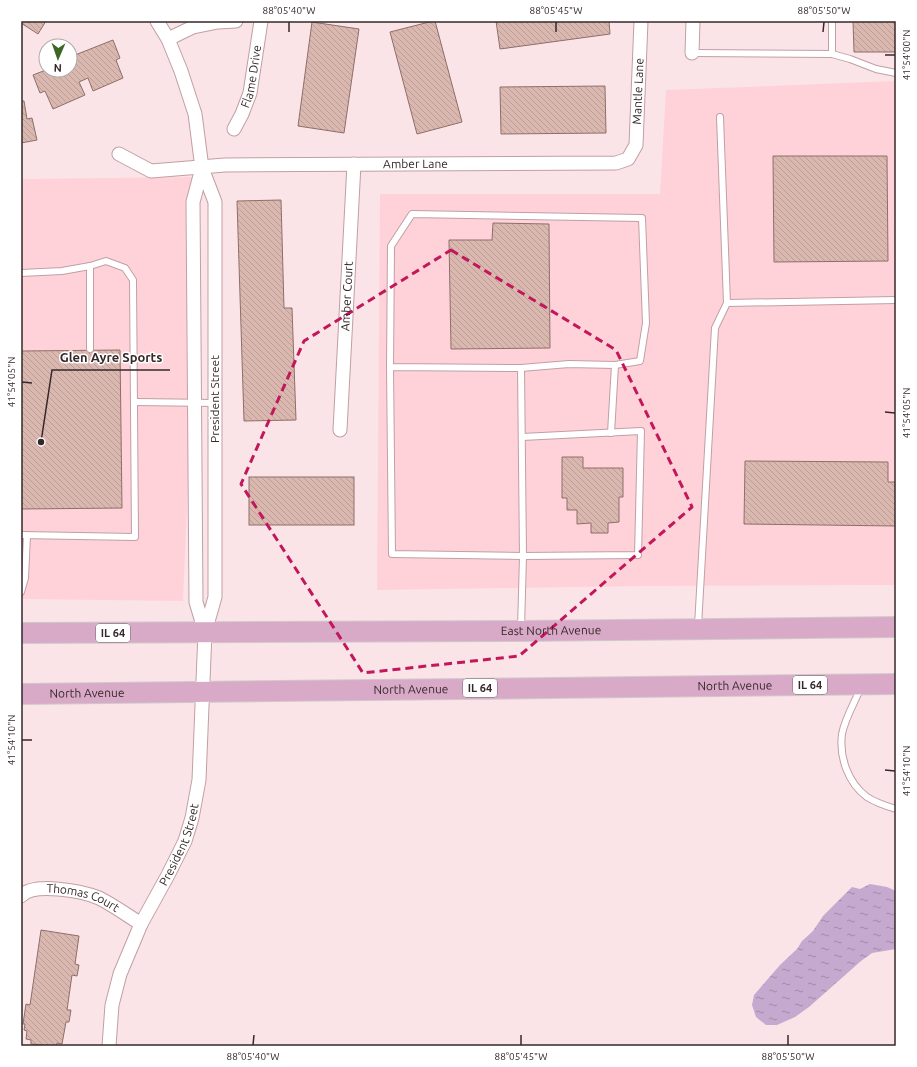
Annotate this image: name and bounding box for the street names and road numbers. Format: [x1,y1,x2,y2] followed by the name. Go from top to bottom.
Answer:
[238,44,263,110] street label: Flame Drive
[630,58,646,125] street label: Mantle Lane
[383,157,448,170] street label: Amber Lane
[338,261,355,331] street label: Amber Court
[208,355,221,443] street label: President Street
[501,623,601,637] street label: East North Avenue
[96,624,130,642] road number: IL 64
[793,676,827,694] road number: IL 64
[697,678,773,692] street label: North Avenue
[463,679,497,697] road number: IL 64
[373,682,449,696] street label: North Avenue
[49,686,125,700] street label: North Avenue
[156,802,201,888] street label: President Street
[46,882,122,914] street label: Thomas Court

